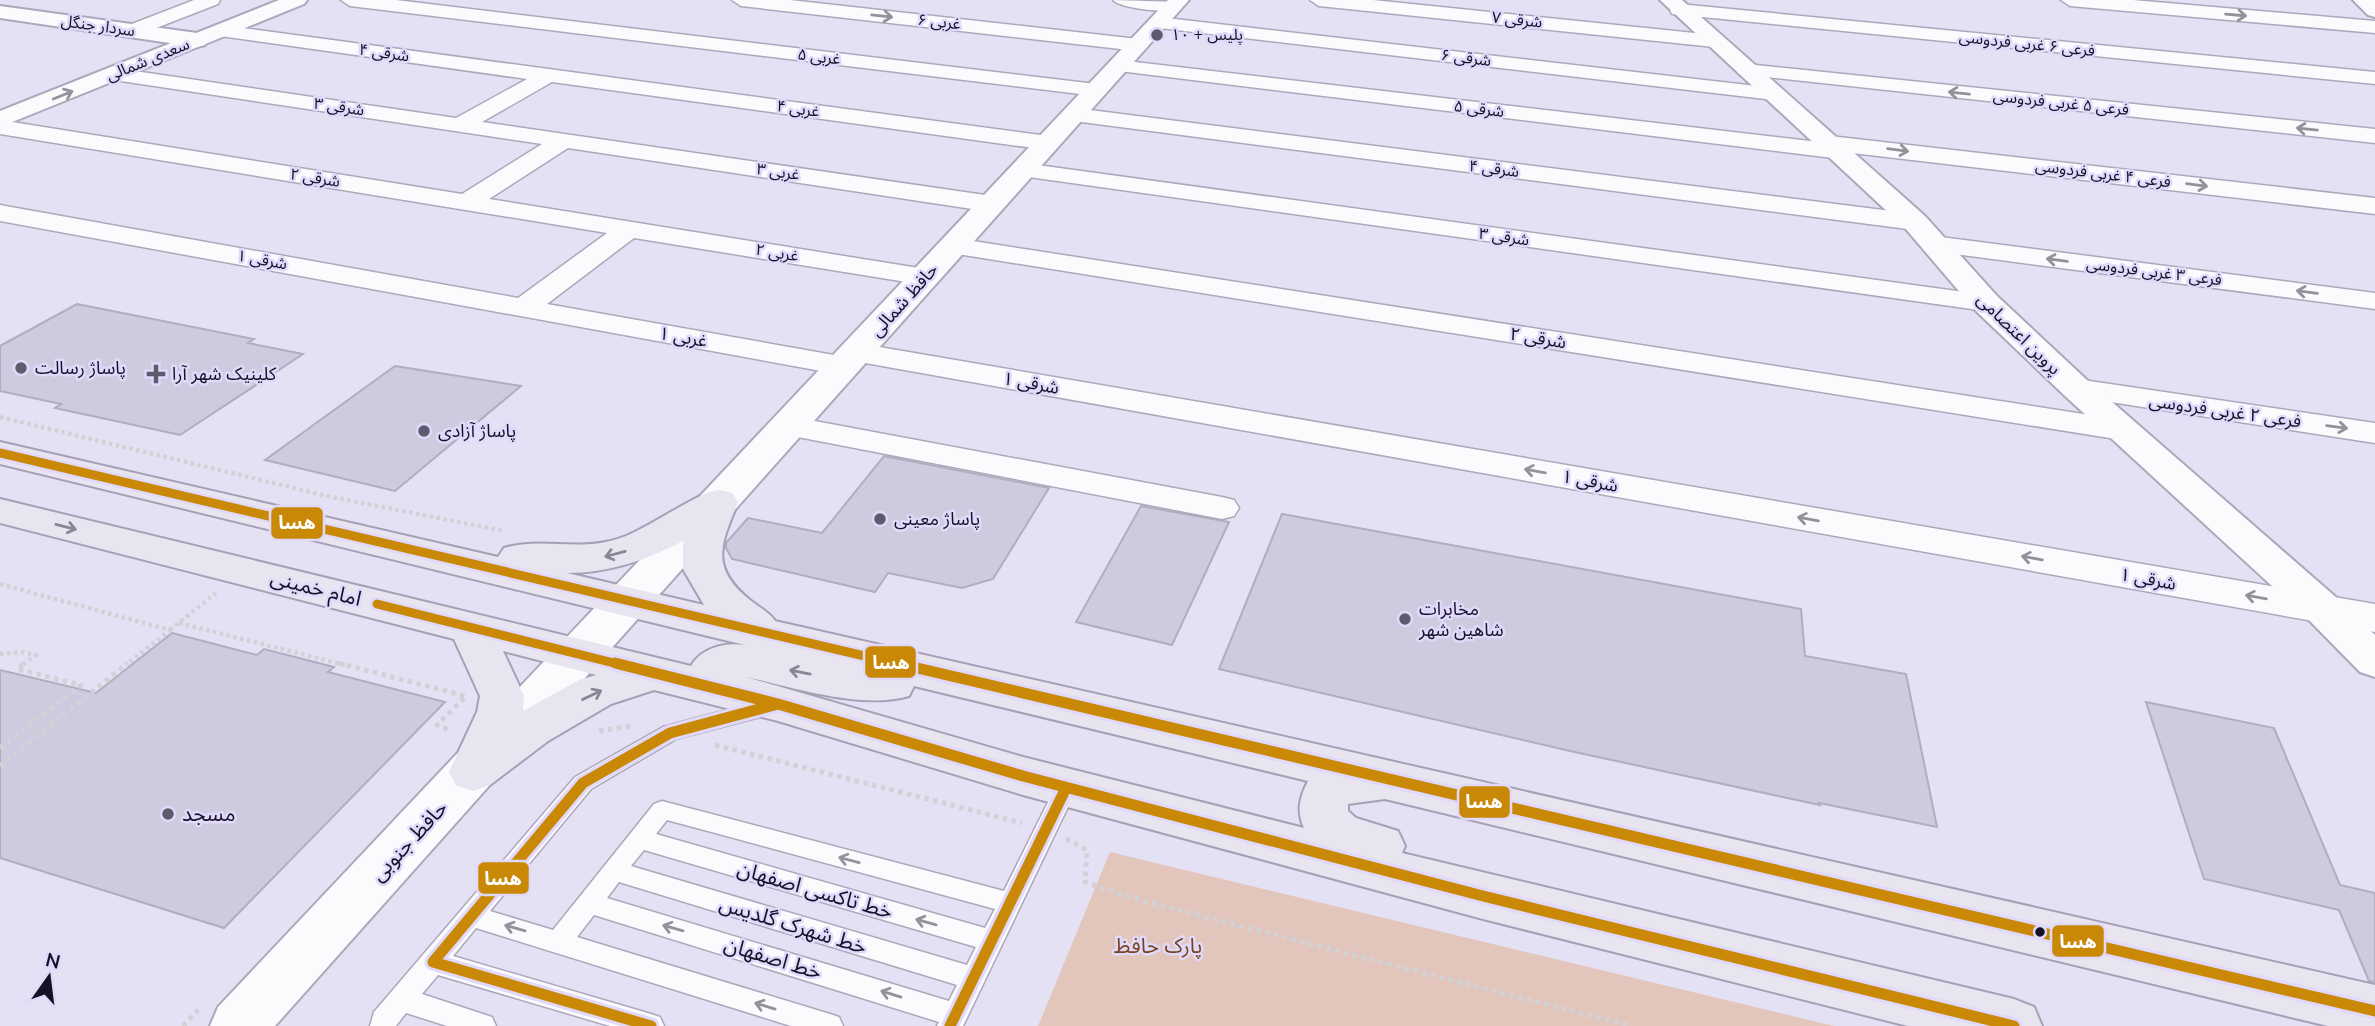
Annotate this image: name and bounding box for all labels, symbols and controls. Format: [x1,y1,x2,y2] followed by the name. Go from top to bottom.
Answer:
[1491,6,1543,34] street label: ۷ شرقی
[916,9,962,35] street label: ۶ غربی
[2224,9,2246,22] one-way arrow
[60,10,136,42] street label: سردار جنگل
[870,10,892,23] one-way arrow
[1171,24,1243,46] place label: پلیس + ۱۰
[1958,26,2096,62] street label: فرعی ۶ غربی فردوسی
[1149,27,1165,43] marker: پلیس + ۱۰
[103,33,193,87] street label: سعدی شمالی
[357,39,411,67] street label: ۴ شرقی
[796,43,842,71] street label: ۵ غربی
[1440,44,1492,72] street label: ۶ شرقی
[1992,85,2130,121] street label: فرعی ۵ غربی فردوسی
[1948,86,1971,99] one-way arrow
[52,87,74,100] one-way arrow
[312,93,366,121] street label: ۳ شرقی
[775,95,821,123] street label: ۴ غربی
[1453,95,1505,123] street label: ۵ شرقی
[2296,123,2319,136] one-way arrow
[1886,144,1909,157] one-way arrow
[1468,155,1520,183] street label: ۴ شرقی
[2034,155,2172,193] street label: فرعی ۴ غربی فردوسی
[755,158,801,186] street label: ۳ غربی
[288,163,342,193] street label: ۲ شرقی
[2185,179,2208,192] one-way arrow
[1477,223,1531,251] street label: ۳ شرقی
[754,239,800,267] street label: ۲ غربی
[235,245,289,275] street label: ۱ شرقی
[2047,253,2069,266] one-way arrow
[2085,253,2223,291] street label: فرعی ۳ غربی فردوسی
[865,258,943,342] street label: حافظ شمالی
[2296,286,2319,299] one-way arrow
[1972,288,2066,380] street label: پروین اعتصامی
[657,321,709,353] street label: ۱ غربی
[1508,322,1568,354] street label: ۲ شرقی
[35,356,126,380] place label: پاساژ رسالت
[13,360,29,376] marker: پاساژ رسالت
[172,362,277,386] place label: کلینیک شهر آرا
[146,364,166,384] marker: کلینیک شهر آرا
[1001,366,1061,400] street label: ۱ شرقی
[2147,388,2303,434] street label: فرعی ۲ غربی فردوسی
[438,419,516,443] place label: پاساژ آزادی
[2325,421,2348,434] one-way arrow
[416,423,432,439] marker: پاساژ آزادی
[1524,464,1547,477] one-way arrow
[1560,464,1620,498] street label: ۱ شرقی
[270,506,324,540] line badge: هسا
[894,507,980,531] place label: پاساژ معینی
[278,510,316,536] text: هسا
[872,511,888,527] marker: پاساژ معینی
[1797,512,1820,525] one-way arrow
[54,521,77,534] one-way arrow
[604,548,626,561] one-way arrow
[2021,551,2044,564] one-way arrow
[2118,562,2178,596] street label: ۱ شرقی
[267,563,364,615] street label: امام خمینی
[2245,590,2268,604] one-way arrow
[1418,597,1504,642] place label: مخابرات شاهین شهر
[1397,611,1413,627] marker: مخابرات شاهین شهر
[864,645,917,679] line badge: هسا
[872,650,910,676] text: هسا
[789,665,812,678] one-way arrow
[581,688,602,701] one-way arrow
[1458,785,1511,819] line badge: هسا
[1465,789,1503,815] text: هسا
[364,794,454,888] street label: حافظ جنوبی
[182,800,235,828] place label: مسجد
[160,806,176,822] marker: مسجد
[839,853,861,866] one-way arrow
[734,854,896,926] street label: خط تاکسی اصفهان
[477,861,530,895] line badge: هسا
[484,866,522,892] text: هسا
[716,889,870,961] street label: خط شهرک گلدیس
[915,915,937,928] one-way arrow
[662,920,684,933] one-way arrow
[505,921,527,934] one-way arrow
[2051,924,2105,958] line badge: هسا
[2033,925,2047,939] unlabelled marker
[2059,929,2097,955] text: هسا
[721,930,825,986] street label: خط اصفهان
[1114,932,1202,960] park label: پارک حافظ
[14,942,84,1012] north arrow
[43,947,63,976] text: N
[880,987,902,1000] one-way arrow
[754,998,776,1011] one-way arrow

